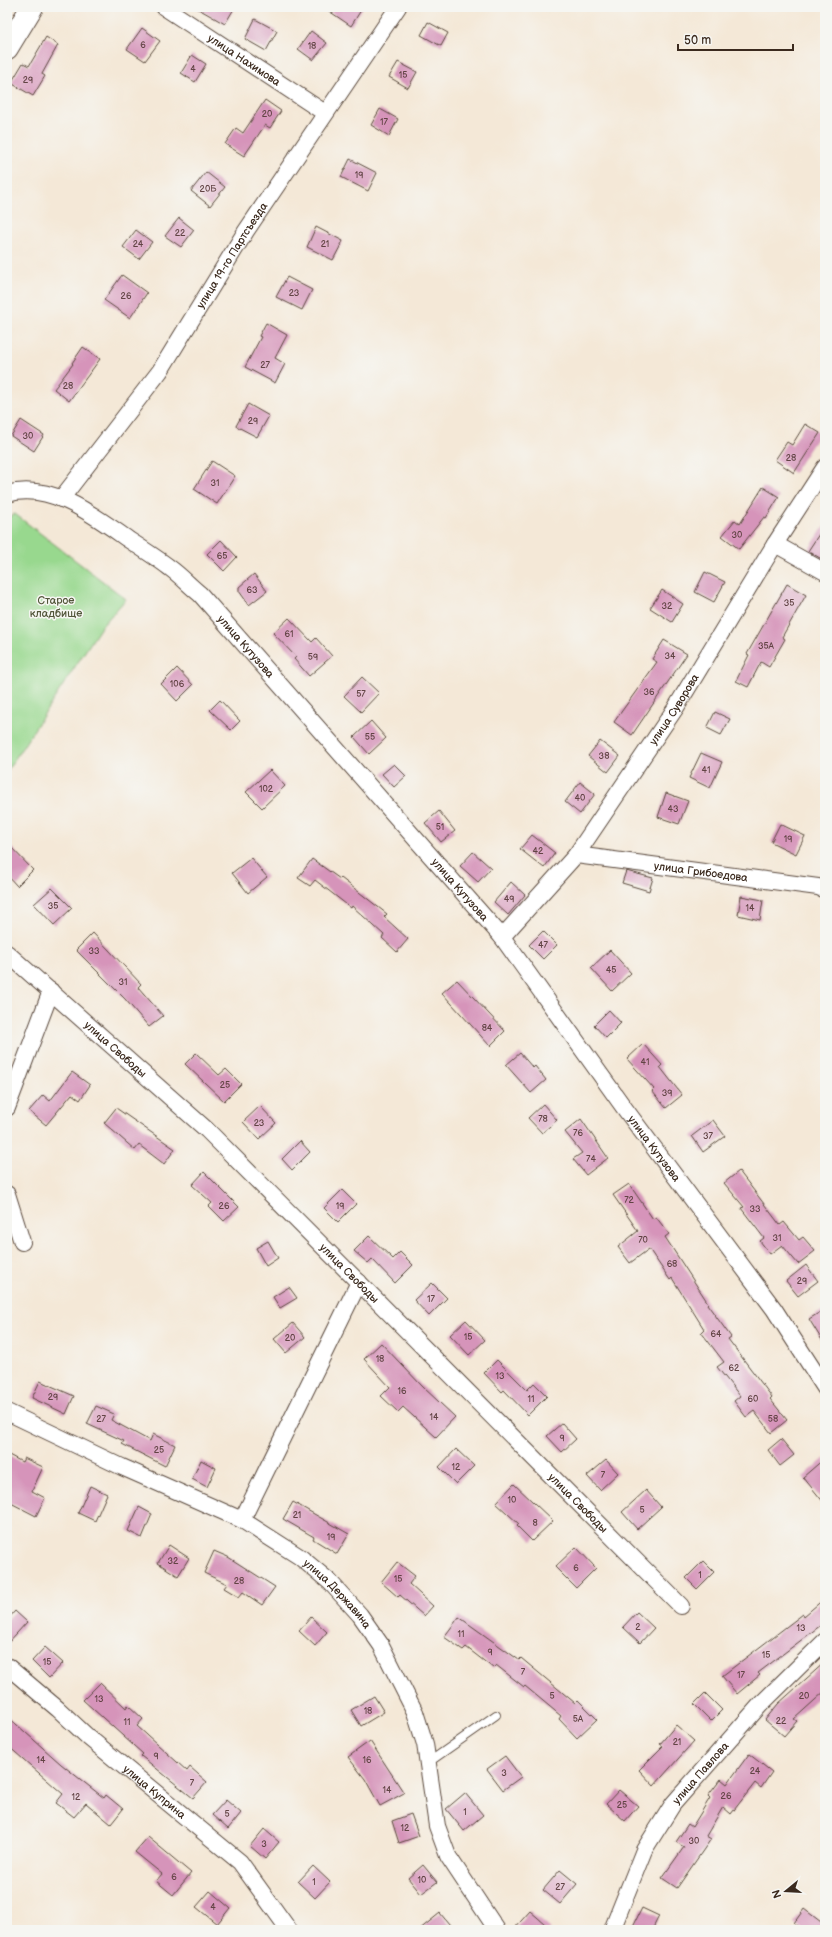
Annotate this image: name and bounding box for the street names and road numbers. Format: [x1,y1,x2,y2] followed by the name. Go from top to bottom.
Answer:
[205,32,283,89] street label: улица Нахимова
[194,200,271,311] street label: улица 19-го Партсъезда
[215,613,277,681] street label: улица Кутузова
[647,671,702,747] street label: улица Суворова
[429,856,491,924] street label: улица Кутузова
[653,859,749,885] street label: улица Грибоедова
[82,1019,149,1080] street label: улица Свободы
[625,1113,683,1185] street label: улица Кутузова
[317,1241,381,1306] street label: улица Свободы
[545,1471,610,1535] street label: улица Свободы
[301,1557,374,1632] street label: улица Державина
[670,1739,732,1807] street label: улица Павлова
[120,1763,189,1822] street label: улица Куприна

